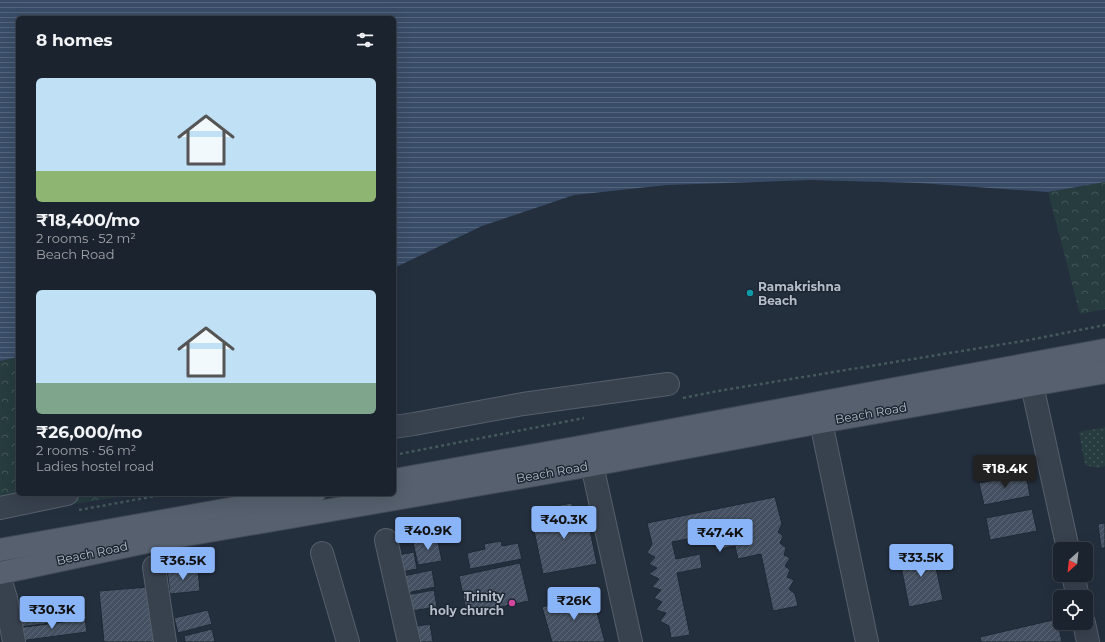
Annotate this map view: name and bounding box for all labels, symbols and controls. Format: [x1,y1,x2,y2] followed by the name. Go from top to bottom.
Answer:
[354,29,376,51] icon: filters
[36,30,113,50] text: 8 homes
[170,104,242,176] icon: home
[36,210,140,230] text: ₹18,400/mo
[36,230,136,246] text: 2 rooms · 52 m²
[36,246,115,262] text: Beach Road
[758,279,841,308] place label: Ramakrishna Beach
[745,288,755,298] marker: Ramakrishna Beach
[170,316,242,388] icon: home
[834,399,908,427] street label: Beach Road
[36,422,142,442] text: ₹26,000/mo
[36,442,136,458] text: 2 rooms · 56 m²
[972,455,1038,489] pin: ₹18.4K
[36,458,154,474] text: Ladies hostel road
[515,458,589,486] street label: Beach Road
[982,460,1028,476] text: ₹18.4K
[531,506,597,540] pin: ₹40.3K
[540,511,588,527] text: ₹40.3K
[395,517,461,551] pin: ₹40.9K
[687,519,753,553] pin: ₹47.4K
[404,522,452,538] text: ₹40.9K
[697,524,743,540] text: ₹47.4K
[55,538,129,568] street label: Beach Road
[1053,542,1093,582] north arrow
[1053,542,1093,630] map controls
[888,544,954,578] pin: ₹33.5K
[150,547,216,581] pin: ₹36.5K
[898,549,944,565] text: ₹33.5K
[160,552,206,568] text: ₹36.5K
[550,587,598,621] pin: ₹26K
[430,589,505,618] place label: Trinity holy church
[1053,590,1093,630] button: locate
[557,592,591,608] text: ₹26K
[19,596,85,630] pin: ₹30.3K
[507,598,517,608] marker: Trinity holy church
[29,601,75,617] text: ₹30.3K

